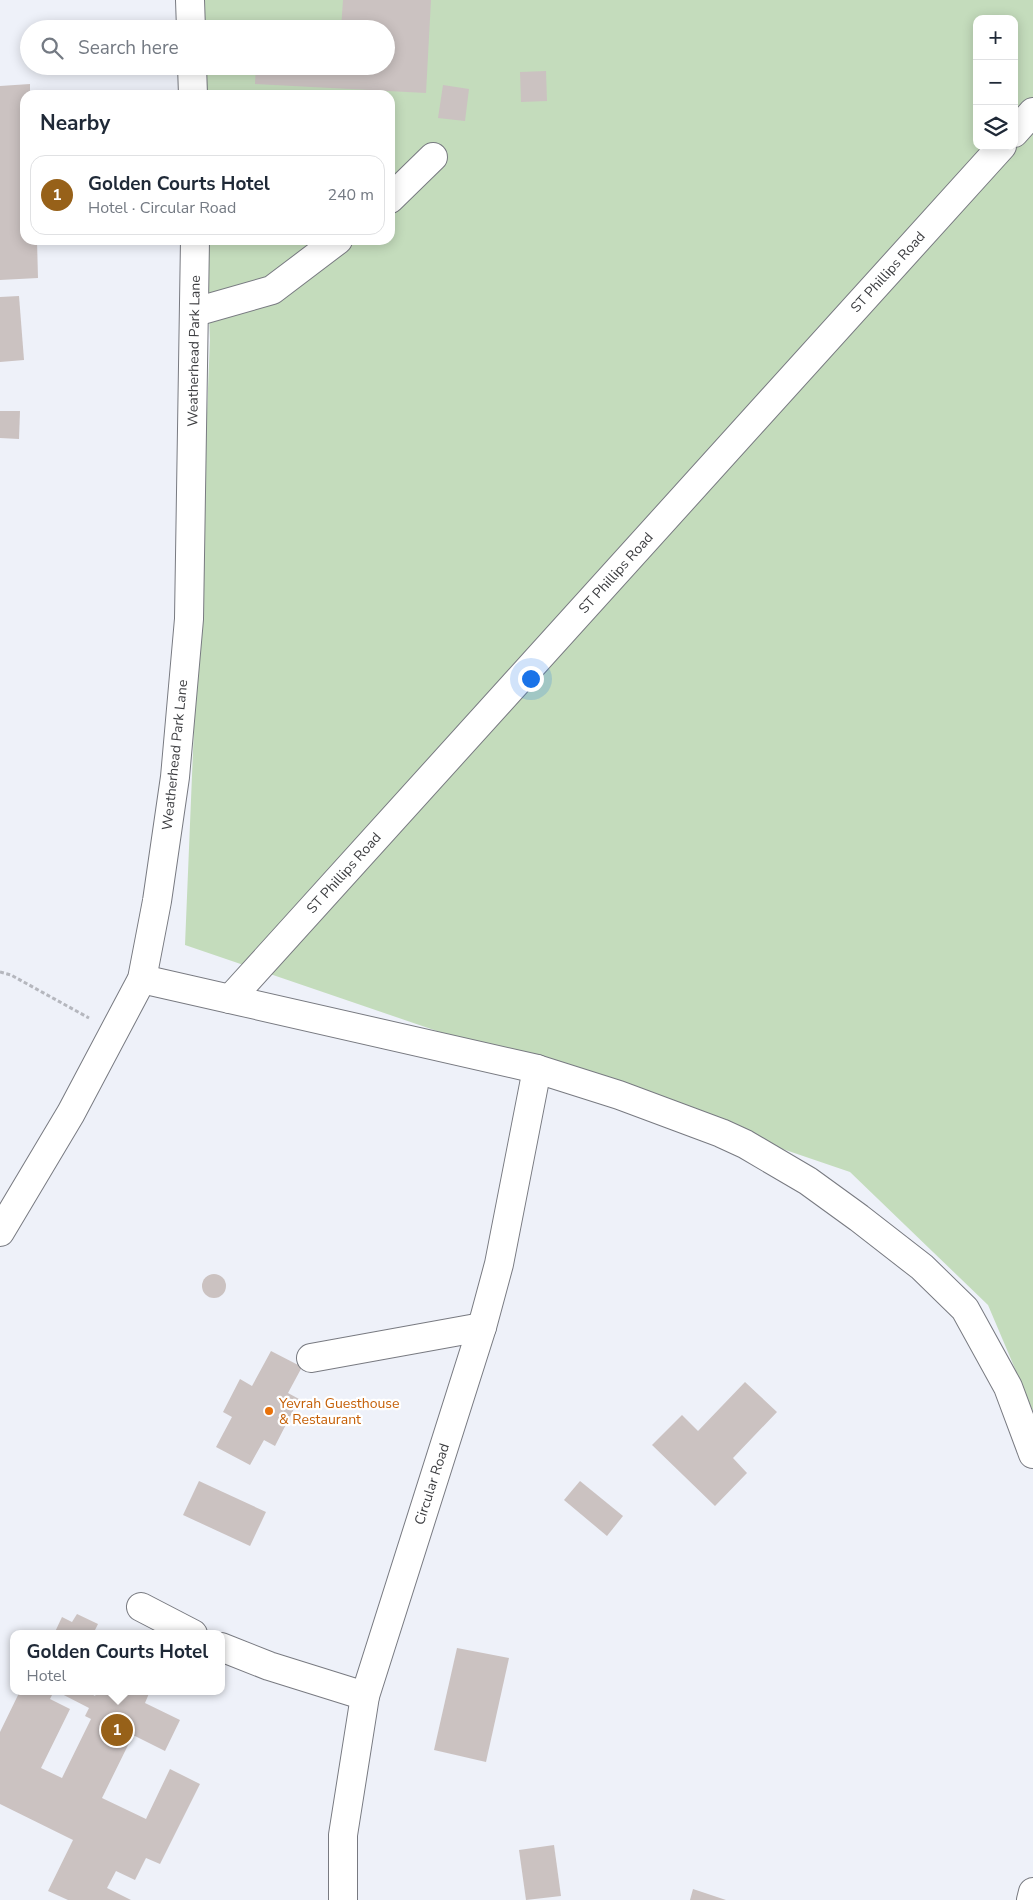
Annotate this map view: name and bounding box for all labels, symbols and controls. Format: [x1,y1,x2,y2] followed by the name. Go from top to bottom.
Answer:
[973,15,1018,150] map controls
[973,15,1018,60] button: +
[20,20,395,75] search box
[38,34,66,62] icon: search
[78,35,179,61] text: Search here
[973,60,1018,105] button: −
[973,105,1018,150] button: layers
[40,109,110,137] text: Nearby
[88,171,270,197] text: Golden Courts Hotel
[52,184,62,206] text: 1
[327,184,374,206] text: 240 m
[88,197,236,219] text: Hotel · Circular Road
[846,227,930,317] street label: ST Phillips Road
[183,275,205,427] street label: Weatherhead Park Lane
[574,528,658,618] street label: ST Phillips Road
[518,666,544,692] your location
[158,679,192,831] street label: Weatherhead Park Lane
[302,828,386,918] street label: ST Phillips Road
[278,1394,400,1429] place label: Yevrah Guesthouse & Restaurant
[263,1405,275,1417] marker: Yevrah Guesthouse & Restaurant
[410,1441,454,1527] street label: Circular Road
[10,1630,225,1695] popup
[27,1639,208,1665] text: Golden Courts Hotel
[27,1665,66,1687] text: Hotel
[101,1711,133,1749] pin: 1

